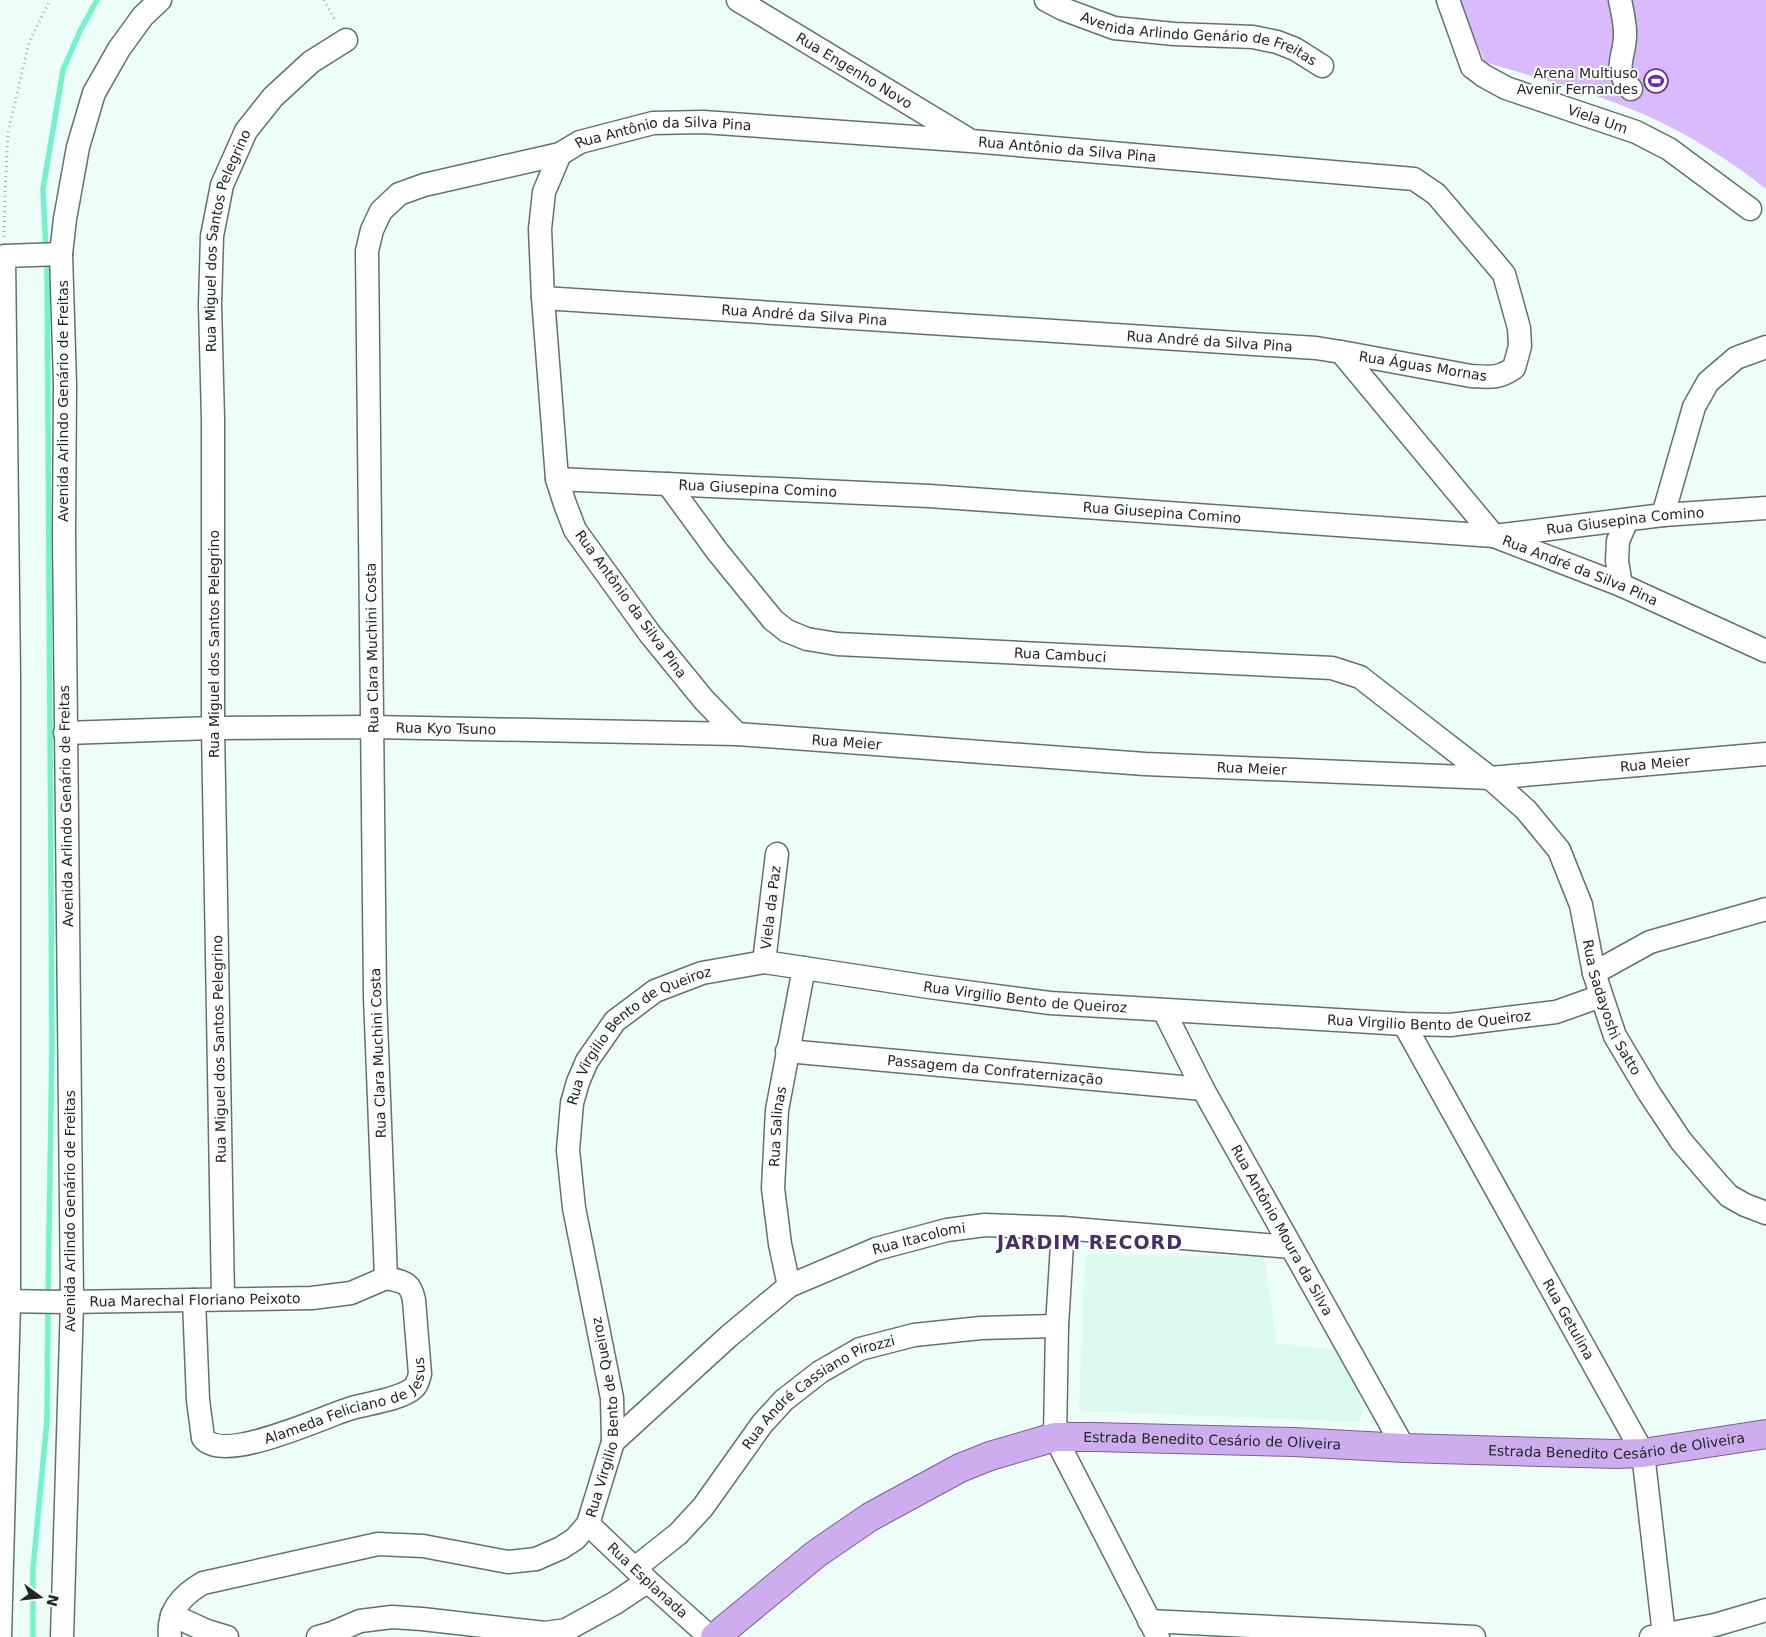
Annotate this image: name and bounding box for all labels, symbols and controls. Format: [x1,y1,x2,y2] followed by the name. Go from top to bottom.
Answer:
[1079,8,1320,69] street label: Avenida Arlindo Genário de Freitas
[793,29,915,112] street label: Rua Engenho Novo
[1517,65,1638,97] place label: Arena Multiuso Avenir Fernandes
[1643,68,1669,94] sports icon: Arena Multiuso Avenir Fernandes
[1565,101,1630,137] street label: Viela Um
[572,114,752,151] street label: Rua Antônio da Silva Pina
[202,127,254,352] street label: Rua Miguel dos Santos Pelegrino
[977,134,1157,165] street label: Rua Antônio da Silva Pina
[55,280,71,522] street label: Avenida Arlindo Genário de Freitas
[721,302,888,328] street label: Rua André da Silva Pina
[1126,328,1293,354] street label: Rua André da Silva Pina
[1358,348,1488,384] street label: Rua Águas Mornas
[678,477,837,500] street label: Rua Giusepina Comino
[1082,499,1242,526] street label: Rua Giusepina Comino
[1545,504,1705,537] street label: Rua Giusepina Comino
[572,527,690,681] street label: Rua Antônio da Silva Pina
[206,530,222,758] street label: Rua Miguel dos Santos Pelegrino
[1500,532,1661,609] street label: Rua André da Silva Pina
[363,563,381,733] street label: Rua Clara Muchini Costa
[1014,645,1107,665] street label: Rua Cambuci
[56,685,76,927] street label: Avenida Arlindo Genário de Freitas
[396,719,496,737] street label: Rua Kyo Tsuno
[811,732,882,753] street label: Rua Meier
[1619,753,1691,775] street label: Rua Meier
[1216,759,1287,778] street label: Rua Meier
[758,865,784,950] street label: Viela da Paz
[209,935,229,1163] street label: Rua Miguel dos Santos Pelegrino
[1580,938,1644,1078] street label: Rua Sadayoshi Satto
[564,964,712,1107] street label: Rua Virgilio Bento de Queiroz
[367,968,389,1138] street label: Rua Clara Muchini Costa
[922,978,1128,1016] street label: Rua Virgilio Bento de Queiroz
[1327,1007,1532,1033] street label: Rua Virgilio Bento de Queiroz
[886,1052,1104,1088] street label: Passagem da Confraternização
[766,1085,789,1167] street label: Rua Salinas
[62,1090,78,1332] street label: Avenida Arlindo Genário de Freitas
[1228,1142,1336,1318] street label: Rua Antônio Moura da Silva
[870,1220,966,1258] street label: Rua Itacolomi
[995,1231,1183,1253] district label: JARDIM RECORD
[1540,1276,1597,1363] street label: Rua Getulina
[89,1290,301,1310] street label: Rua Marechal Floriano Peixoto
[582,1316,621,1519] street label: Rua Virgilio Bento de Queiroz
[739,1332,897,1452] street label: Rua André Cassiano Pirozzi
[262,1357,428,1447] street label: Alameda Feliciano de Jesus
[1083,1429,1342,1453] street label: Estrada Benedito Cesário de Oliveira
[1488,1429,1746,1462] street label: Estrada Benedito Cesário de Oliveira
[604,1539,691,1621] street label: Rua Esplanada
[15,1572,65,1622] north arrow
[43,1593,62,1608] text: N

